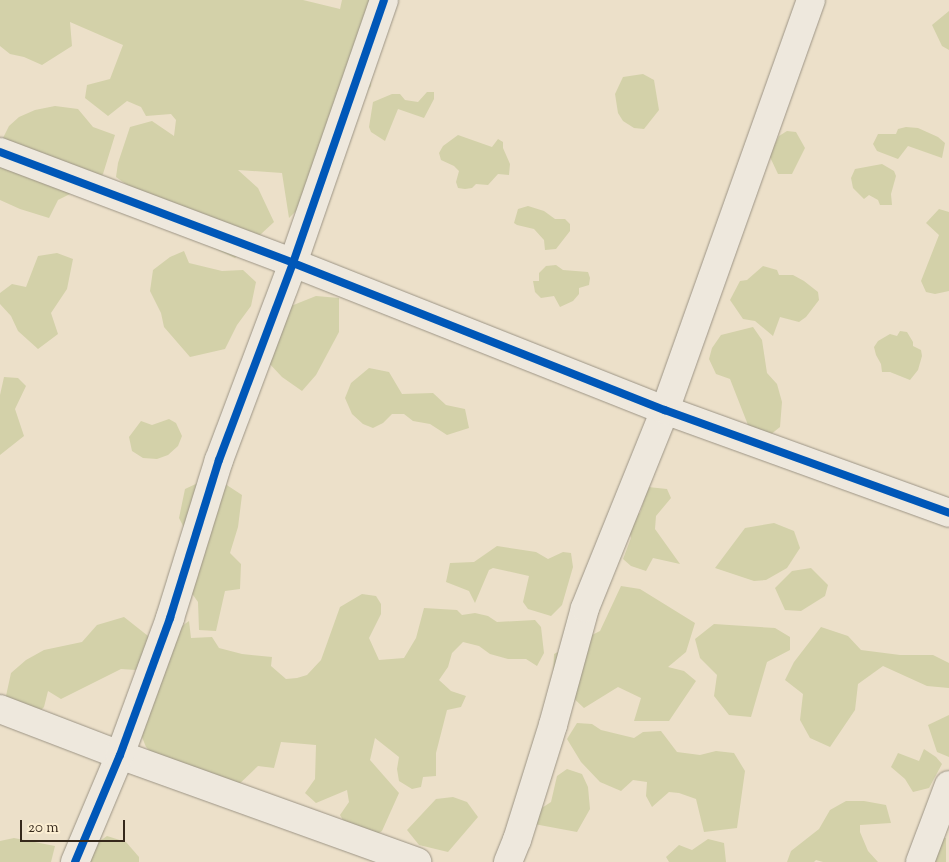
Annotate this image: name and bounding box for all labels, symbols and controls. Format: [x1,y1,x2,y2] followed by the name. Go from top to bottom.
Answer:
[22,810,128,842] scale bar
[28,818,59,839] text: 20 m

